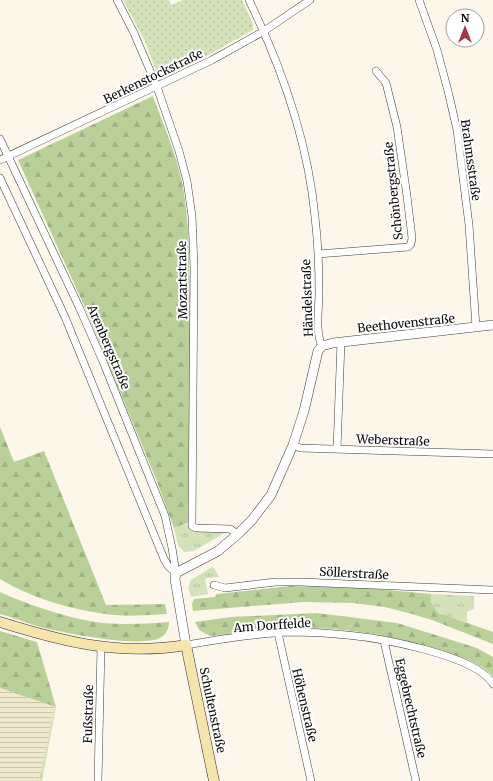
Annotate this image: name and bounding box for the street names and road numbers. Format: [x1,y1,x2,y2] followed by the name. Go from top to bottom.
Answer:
[101,45,205,107] street label: Berkenstockstraße
[458,118,484,202] street label: Brahmsstraße
[380,141,406,241] street label: Schönbergstraße
[174,241,190,319] street label: Mozartstraße
[298,259,316,337] street label: Händelstraße
[84,302,134,392] street label: Arenbergstraße
[356,310,456,336] street label: Beethovenstraße
[355,431,430,449] street label: Weberstraße
[319,564,389,582] street label: Söllerstraße
[232,615,311,635] street label: Am Dorffelde
[392,657,430,759] street label: Eggebrechtstraße
[197,666,229,754] street label: Schultenstraße
[289,667,321,743] street label: Höhenstraße
[80,684,96,744] street label: Fußstraße

